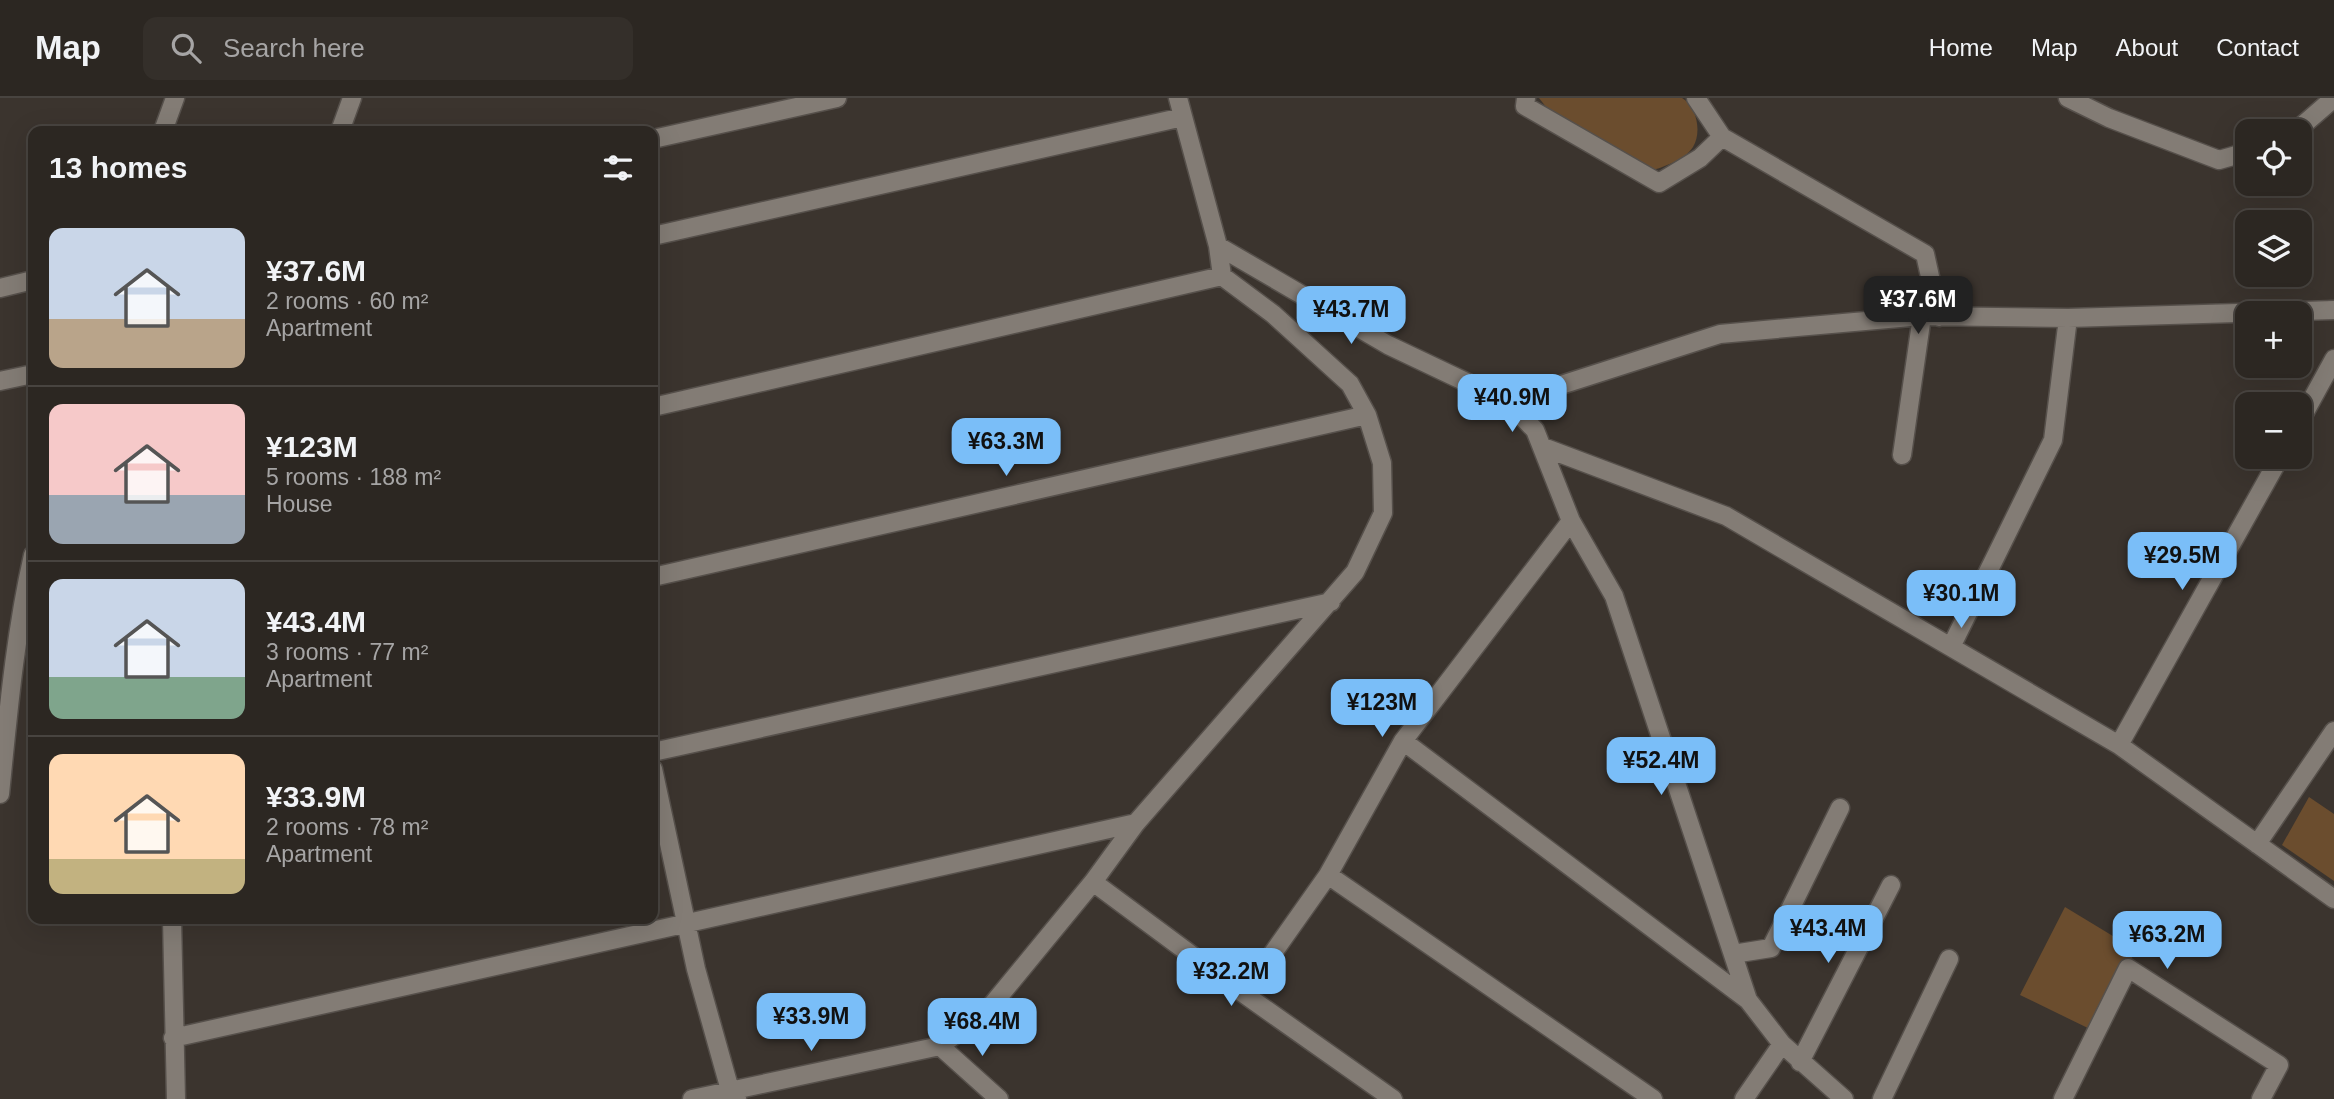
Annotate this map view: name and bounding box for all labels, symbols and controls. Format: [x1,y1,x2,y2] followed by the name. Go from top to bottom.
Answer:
[143,17,633,80] search box
[35,29,101,66] text: Map
[167,29,205,67] icon: search
[223,33,365,63] text: Search here
[1929,34,1993,61] text: Home
[2031,34,2078,61] text: Map
[2116,34,2178,61] text: About
[2216,34,2299,61] text: Contact
[2235,119,2312,469] map controls
[2235,119,2312,196] button: locate
[599,149,637,187] icon: filters
[49,151,187,184] text: 13 homes
[2235,210,2312,287] button: layers
[266,254,366,287] text: ¥37.6M
[105,256,189,340] icon: home
[1861,276,1975,336] pin: ¥37.6M
[1294,286,1408,346] pin: ¥43.7M
[1880,286,1956,312] text: ¥37.6M
[266,288,428,314] text: 2 rooms · 60 m²
[1313,296,1389,322] text: ¥43.7M
[2235,301,2312,378] button: +
[266,315,372,341] text: Apartment
[1455,374,1569,434] pin: ¥40.9M
[1474,384,1550,410] text: ¥40.9M
[2235,392,2312,469] button: −
[949,418,1063,478] pin: ¥63.3M
[968,428,1044,454] text: ¥63.3M
[266,430,358,463] text: ¥123M
[105,432,189,516] icon: home
[266,464,441,490] text: 5 rooms · 188 m²
[266,491,332,517] text: House
[2125,532,2239,592] pin: ¥29.5M
[2144,542,2220,568] text: ¥29.5M
[1904,570,2018,630] pin: ¥30.1M
[1923,580,1999,606] text: ¥30.1M
[266,605,366,638] text: ¥43.4M
[105,607,189,691] icon: home
[266,639,428,665] text: 3 rooms · 77 m²
[266,666,372,692] text: Apartment
[1333,680,1431,739] pin: ¥123M
[1347,689,1417,715] text: ¥123M
[1604,738,1718,797] pin: ¥52.4M
[1623,747,1699,773] text: ¥52.4M
[266,780,366,813] text: ¥33.9M
[105,782,189,866] icon: home
[266,814,428,840] text: 2 rooms · 78 m²
[266,841,372,867] text: Apartment
[1771,906,1885,965] pin: ¥43.4M
[2110,912,2224,971] pin: ¥63.2M
[1790,915,1866,941] text: ¥43.4M
[2129,921,2205,947] text: ¥63.2M
[1174,948,1288,1008] pin: ¥32.2M
[1193,958,1269,984] text: ¥32.2M
[754,993,868,1053] pin: ¥33.9M
[925,998,1039,1058] pin: ¥68.4M
[773,1003,849,1029] text: ¥33.9M
[944,1008,1020,1034] text: ¥68.4M

